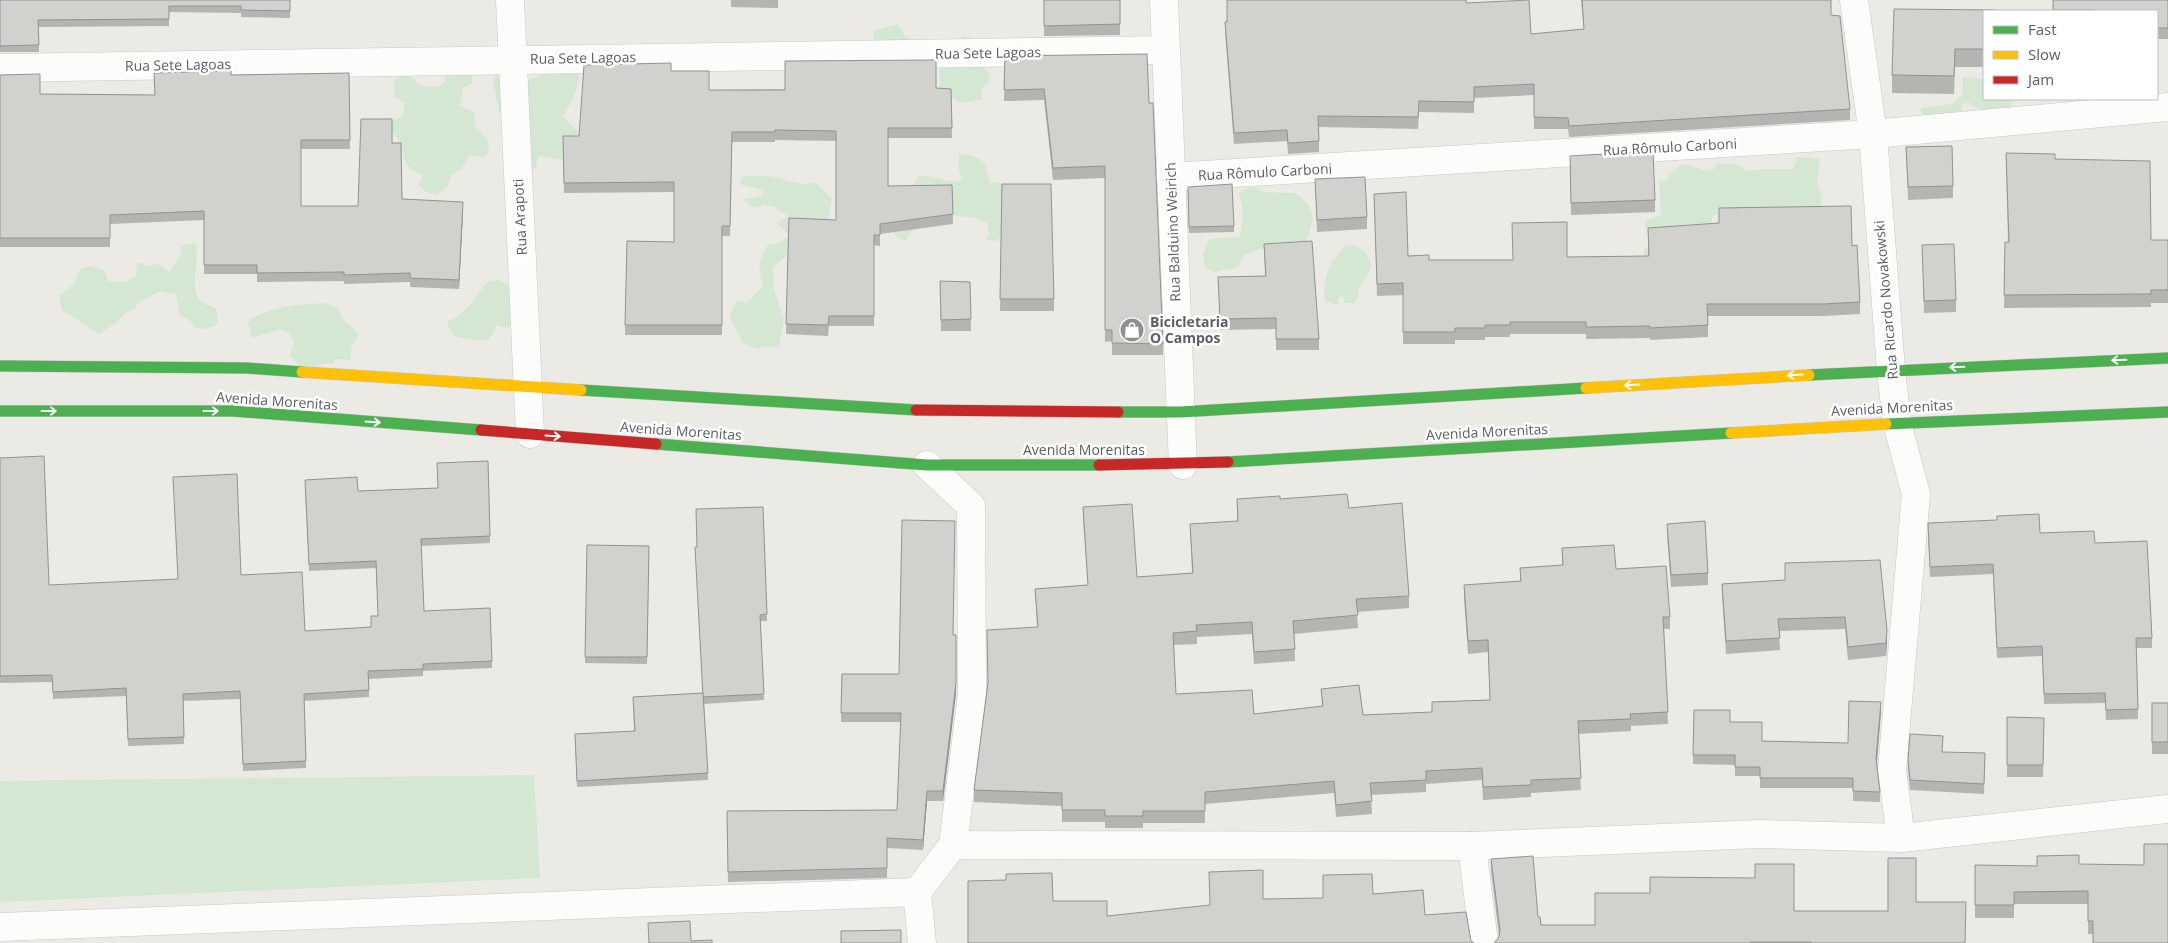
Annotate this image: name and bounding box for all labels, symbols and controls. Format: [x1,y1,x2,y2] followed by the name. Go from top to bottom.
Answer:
[1983,10,2158,100] legend
[2028,19,2057,39] text: Fast
[935,42,1042,63] street label: Rua Sete Lagoas
[2028,44,2061,64] text: Slow
[530,47,637,68] street label: Rua Sete Lagoas
[125,54,232,75] street label: Rua Sete Lagoas
[2026,69,2054,89] text: Jam
[1602,133,1738,160] street label: Rua Rômulo Carboni
[1197,158,1333,185] street label: Rua Rômulo Carboni
[1161,162,1184,302] street label: Rua Balduino Weirich
[508,178,531,256] street label: Rua Arapoti
[1869,220,1902,380] street label: Rua Ricardo Novakowski
[1150,312,1229,347] place label: Bicicletaria O Campos
[1119,317,1145,343] shop icon: Bicicletaria O Campos
[2112,356,2128,365] one-way arrow
[1949,362,1966,372] one-way arrow
[1787,371,1803,380] one-way arrow
[1625,381,1641,390] one-way arrow
[216,387,339,414] street label: Avenida Morenitas
[1831,395,1954,420] street label: Avenida Morenitas
[40,406,57,416] one-way arrow
[202,406,219,416] one-way arrow
[620,417,743,444] street label: Avenida Morenitas
[365,418,381,427] one-way arrow
[1426,419,1549,444] street label: Avenida Morenitas
[545,431,561,441] one-way arrow
[1023,440,1145,459] street label: Avenida Morenitas

